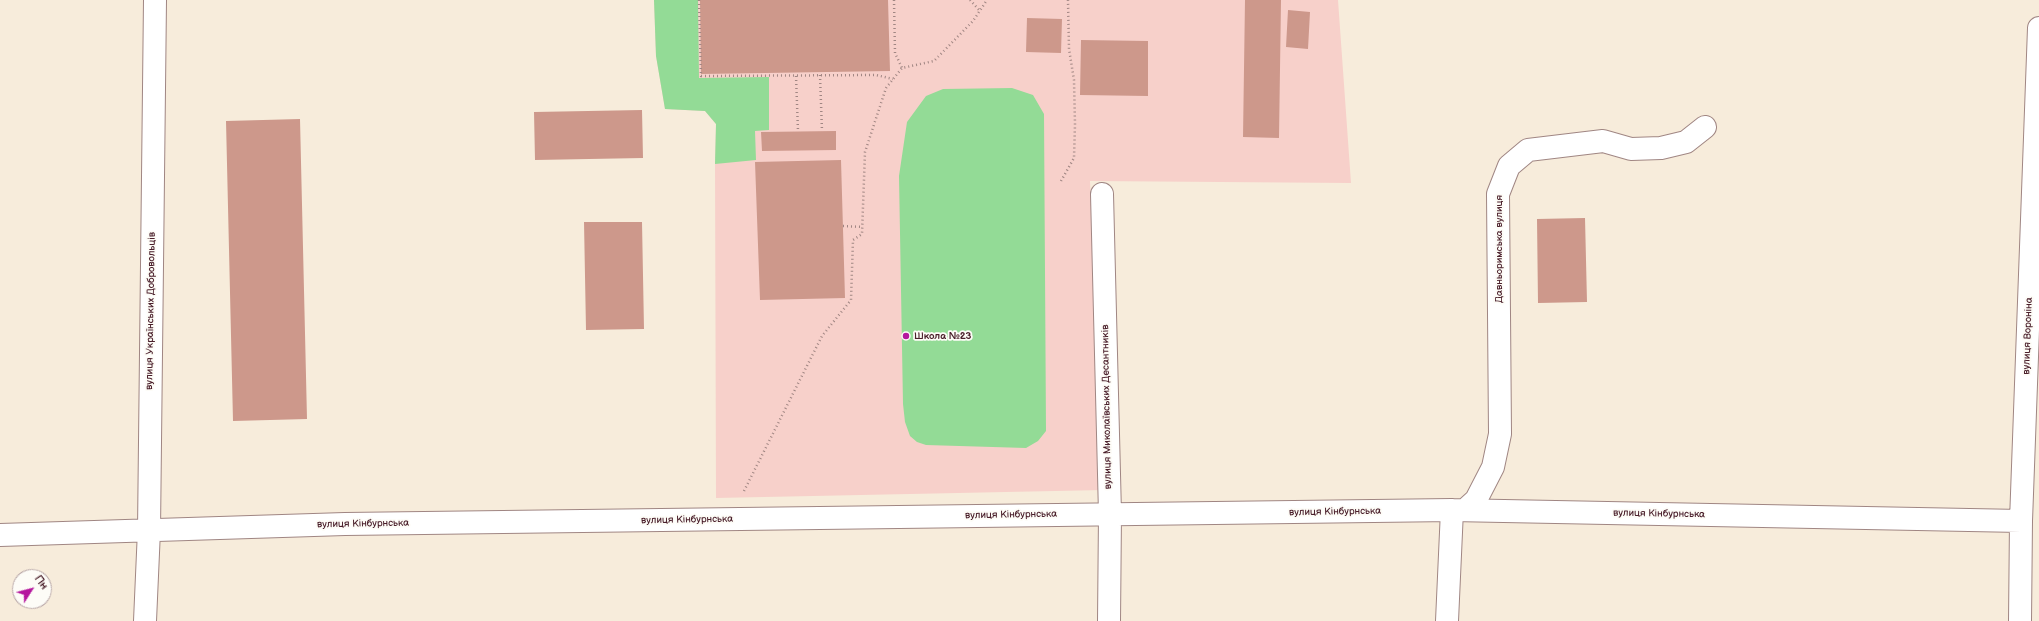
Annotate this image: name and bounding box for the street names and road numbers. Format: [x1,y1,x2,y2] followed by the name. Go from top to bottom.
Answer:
[1493,195,1505,303] street label: Давньоримська вулиця
[144,232,158,390] street label: вулиця Українських Добровольців
[2021,297,2035,375] street label: вулиця Вороніна
[1100,325,1114,489] street label: вулиця Миколаївських Десантників
[1289,505,1381,519] street label: вулиця Кінбурнська
[1613,507,1705,521] street label: вулиця Кінбурнська
[965,508,1057,522] street label: вулиця Кінбурнська
[641,513,733,527] street label: вулиця Кінбурнська
[317,517,409,531] street label: вулиця Кінбурнська

